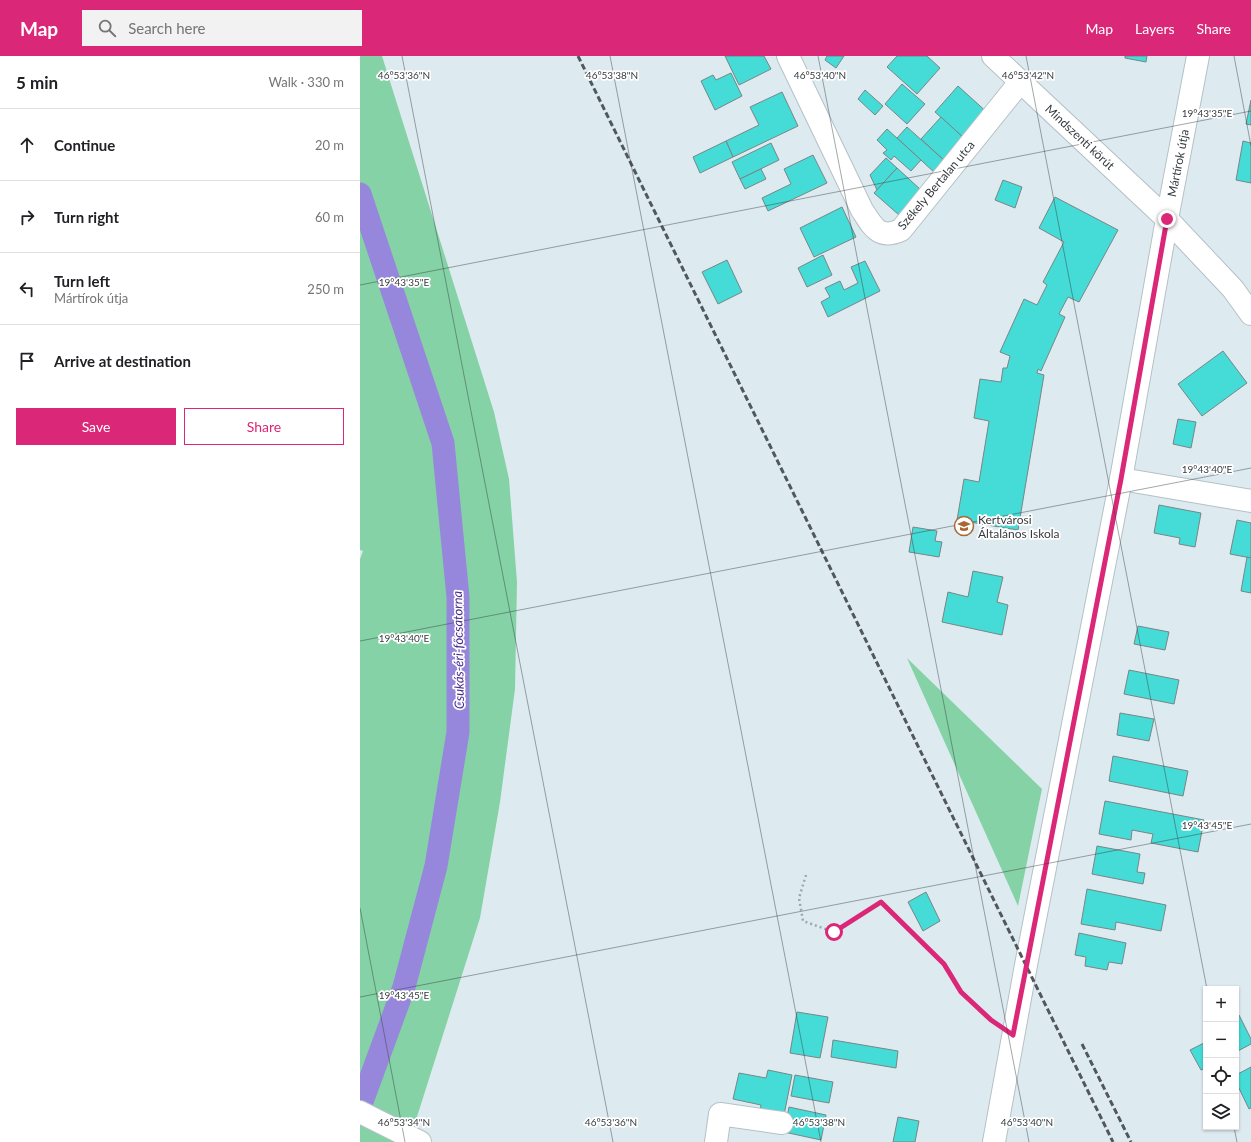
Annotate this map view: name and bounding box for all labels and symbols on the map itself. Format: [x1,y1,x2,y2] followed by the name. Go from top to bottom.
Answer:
[378,69,430,81] text: 46°53'36"N
[586,69,638,81] text: 46°53'38"N
[794,69,846,81] text: 46°53'40"N
[1002,69,1054,81] text: 46°53'42"N
[1042,101,1118,173] street label: Mindszenti körút
[1182,107,1232,119] text: 19°43'35"E
[1164,128,1192,198] street label: Mártírok útja
[894,137,978,233] street label: Székely Bertalan utca
[1158,210,1176,228] route end
[379,276,429,288] text: 19°43'35"E
[1182,463,1232,475] text: 19°43'40"E
[978,512,1060,541] place label: Kertvárosi Általános Iskola
[953,515,975,537] school or university icon: Kertvárosi Általános Iskola
[449,590,467,709] water label: Csukás-éri-főcsatorna
[379,632,429,644] text: 19°43'40"E
[1182,819,1232,831] text: 19°43'45"E
[825,923,843,941] route start
[379,989,429,1001] text: 19°43'45"E
[378,1116,430,1128] text: 46°53'34"N
[585,1116,637,1128] text: 46°53'36"N
[793,1116,845,1128] text: 46°53'38"N
[1001,1116,1053,1128] text: 46°53'40"N

